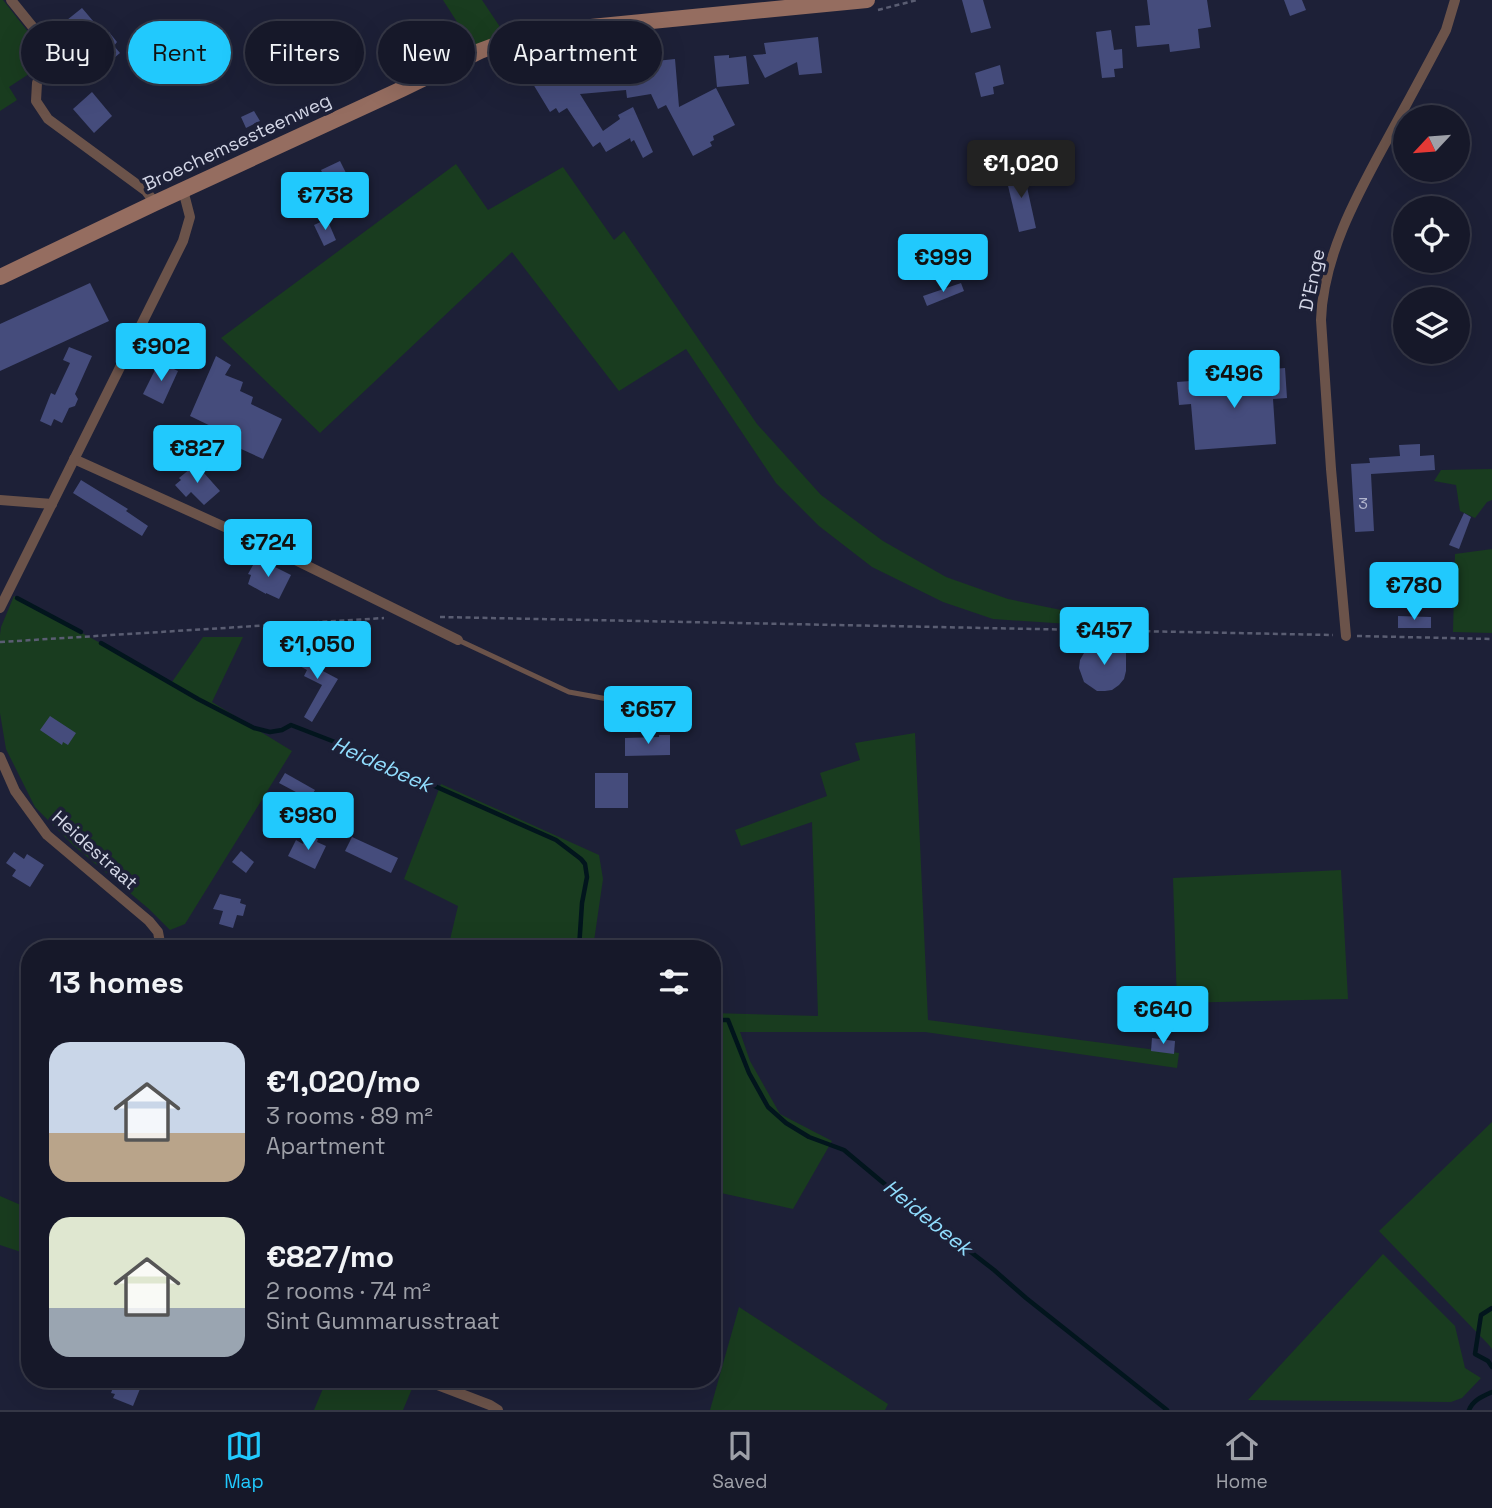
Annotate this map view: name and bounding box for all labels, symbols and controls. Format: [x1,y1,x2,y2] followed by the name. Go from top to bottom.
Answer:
[21,21,114,84] chip: Buy
[128,21,231,84] chip: Rent
[245,21,364,84] chip: Filters
[378,21,475,84] chip: New
[489,21,662,84] chip: Apartment
[139,87,335,197] street label: Broechemsesteenweg
[1393,105,1470,182] north arrow
[1393,105,1470,364] map controls
[964,140,1078,200] pin: €1,020
[983,148,1059,178] text: €1,020
[284,173,366,232] pin: €738
[297,180,353,210] text: €738
[1393,196,1470,273] button: locate
[902,234,984,294] pin: €999
[914,242,972,272] text: €999
[1293,247,1331,313] street label: D'Enge
[1393,287,1470,364] button: layers
[120,324,202,383] pin: €902
[132,331,190,361] text: €902
[1193,350,1275,410] pin: €496
[1205,358,1263,388] text: €496
[156,426,238,485] pin: €827
[169,433,225,463] text: €827
[1358,493,1368,514] house number: 3
[227,520,309,579] pin: €724
[240,527,296,557] text: €724
[1373,562,1455,622] pin: €780
[1385,570,1443,600] text: €780
[1063,608,1145,667] pin: €457
[1076,615,1132,645] text: €457
[260,622,374,681] pin: €1,050
[279,629,355,659] text: €1,050
[607,686,689,746] pin: €657
[620,694,676,724] text: €657
[328,730,439,799] water label: Heidebeek
[267,792,349,852] pin: €980
[279,800,337,830] text: €980
[47,805,143,895] street label: Heidestraat
[49,963,184,1002] text: 13 homes
[655,963,693,1001] icon: filters
[1122,986,1204,1046] pin: €640
[1133,994,1193,1024] text: €640
[266,1062,421,1101] text: €1,020/mo
[105,1070,189,1154] icon: home
[266,1101,433,1131] text: 3 rooms · 89 m²
[266,1131,386,1161] text: Apartment
[878,1173,980,1263] water label: Heidebeek
[266,1237,394,1276] text: €827/mo
[105,1245,189,1329] icon: home
[266,1276,431,1306] text: 2 rooms · 74 m²
[266,1306,500,1336] text: Sint Gummarusstraat
[224,1427,264,1494] tab: Map
[712,1427,768,1494] tab: Saved
[1216,1427,1268,1494] tab: Home

